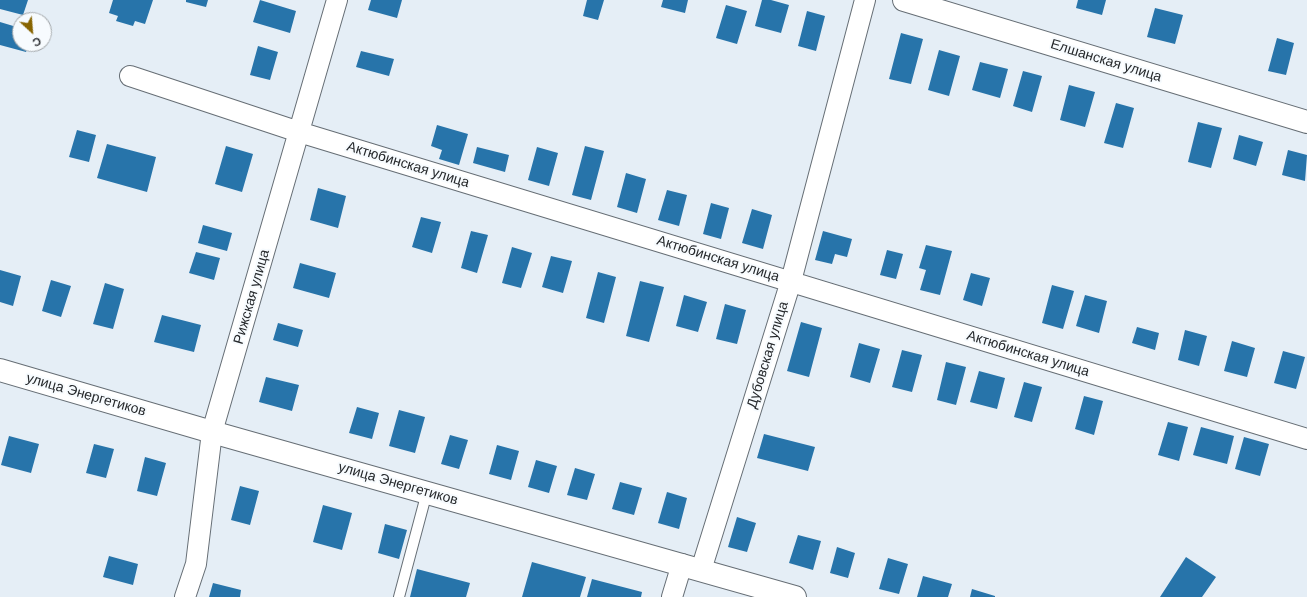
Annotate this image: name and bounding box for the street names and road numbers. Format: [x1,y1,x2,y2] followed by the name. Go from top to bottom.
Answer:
[1048,36,1164,86] street label: Елшанская улица
[345,138,471,192] street label: Актюбинская улица
[655,232,781,286] street label: Актюбинская улица
[230,248,274,346] street label: Рижская улица
[744,299,792,411] street label: Дубовская улица
[965,327,1091,381] street label: Актюбинская улица
[24,370,148,420] street label: улица Энергетиков
[336,459,460,509] street label: улица Энергетиков

